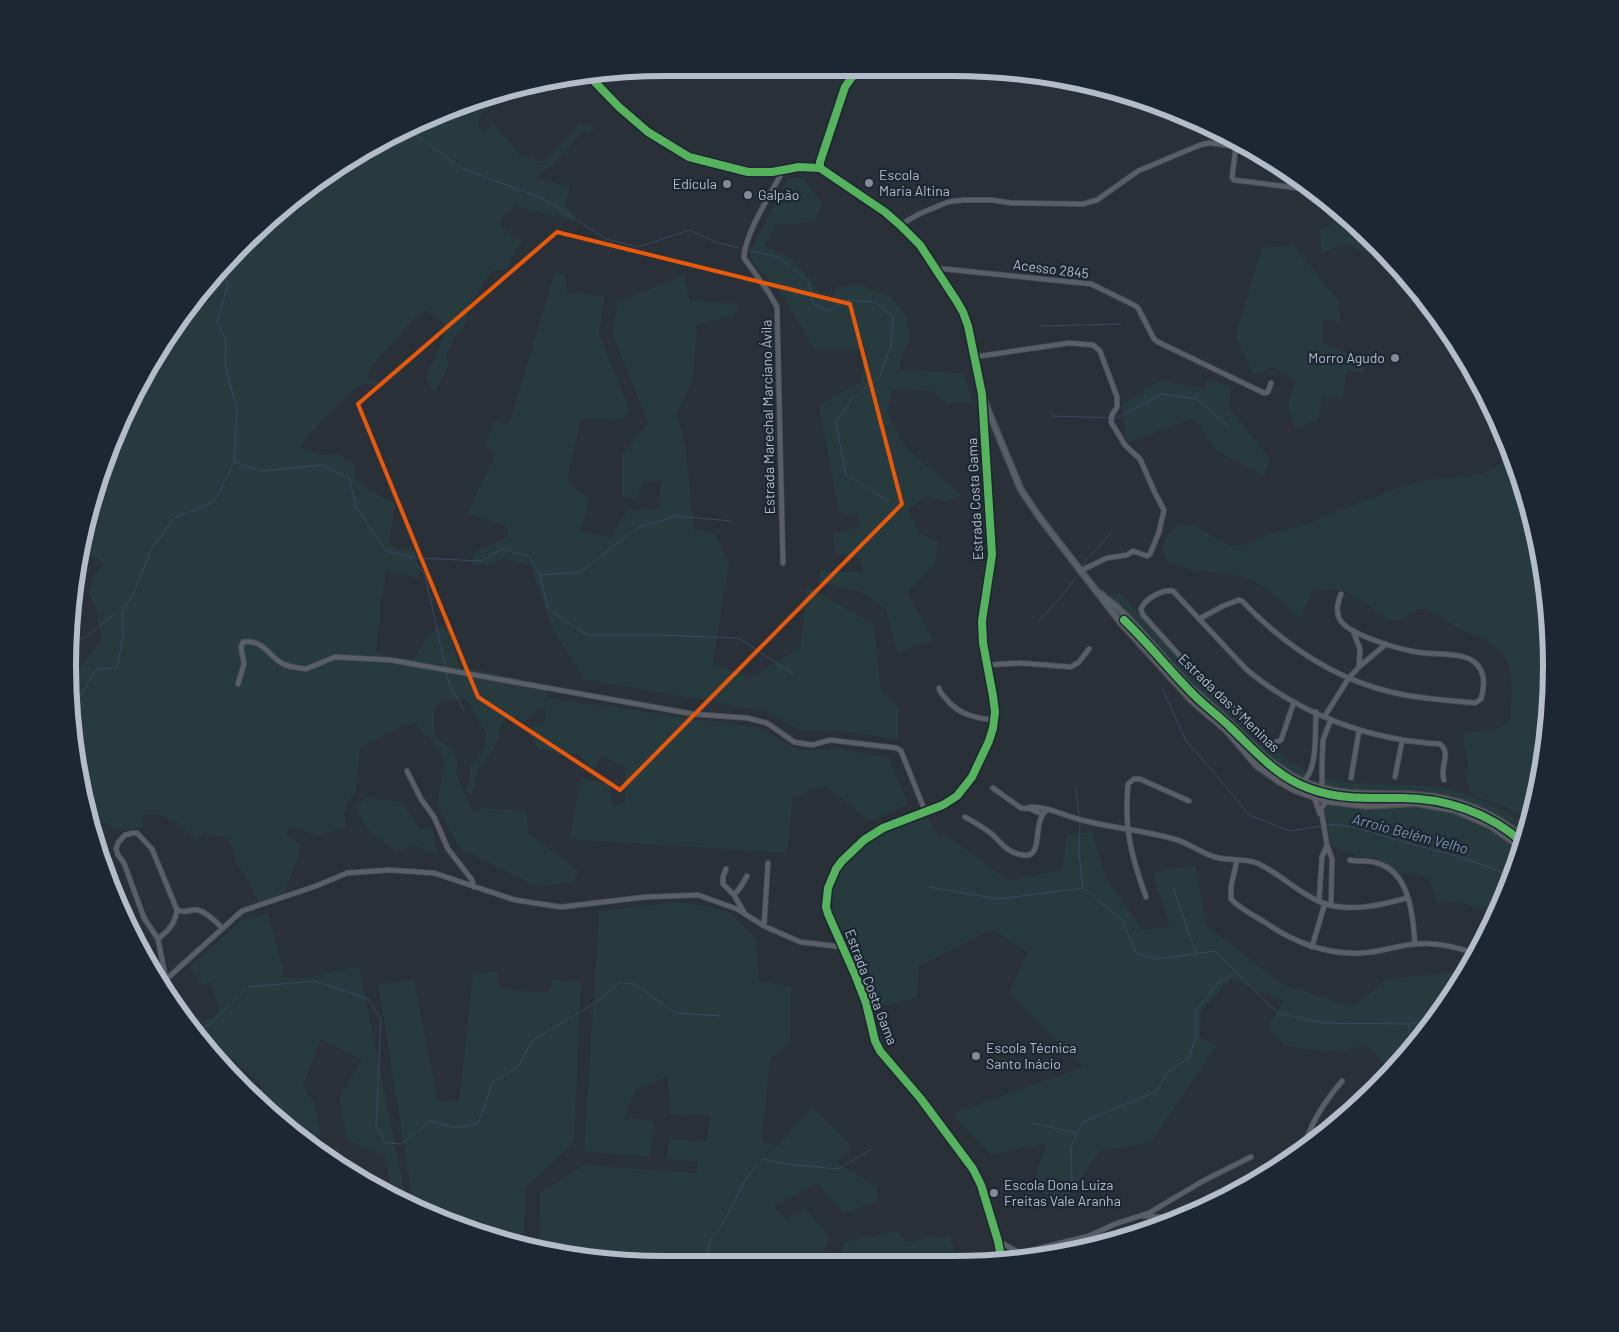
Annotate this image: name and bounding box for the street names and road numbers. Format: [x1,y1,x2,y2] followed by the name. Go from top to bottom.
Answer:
[1012,255,1090,282] street label: Acesso 2845
[757,320,778,514] street label: Estrada Marechal Marciano Ávila
[963,437,986,561] street label: Estrada Costa Gama
[1175,650,1284,756] street label: Estrada das 3 Meninas
[842,927,901,1047] street label: Estrada Costa Gama

